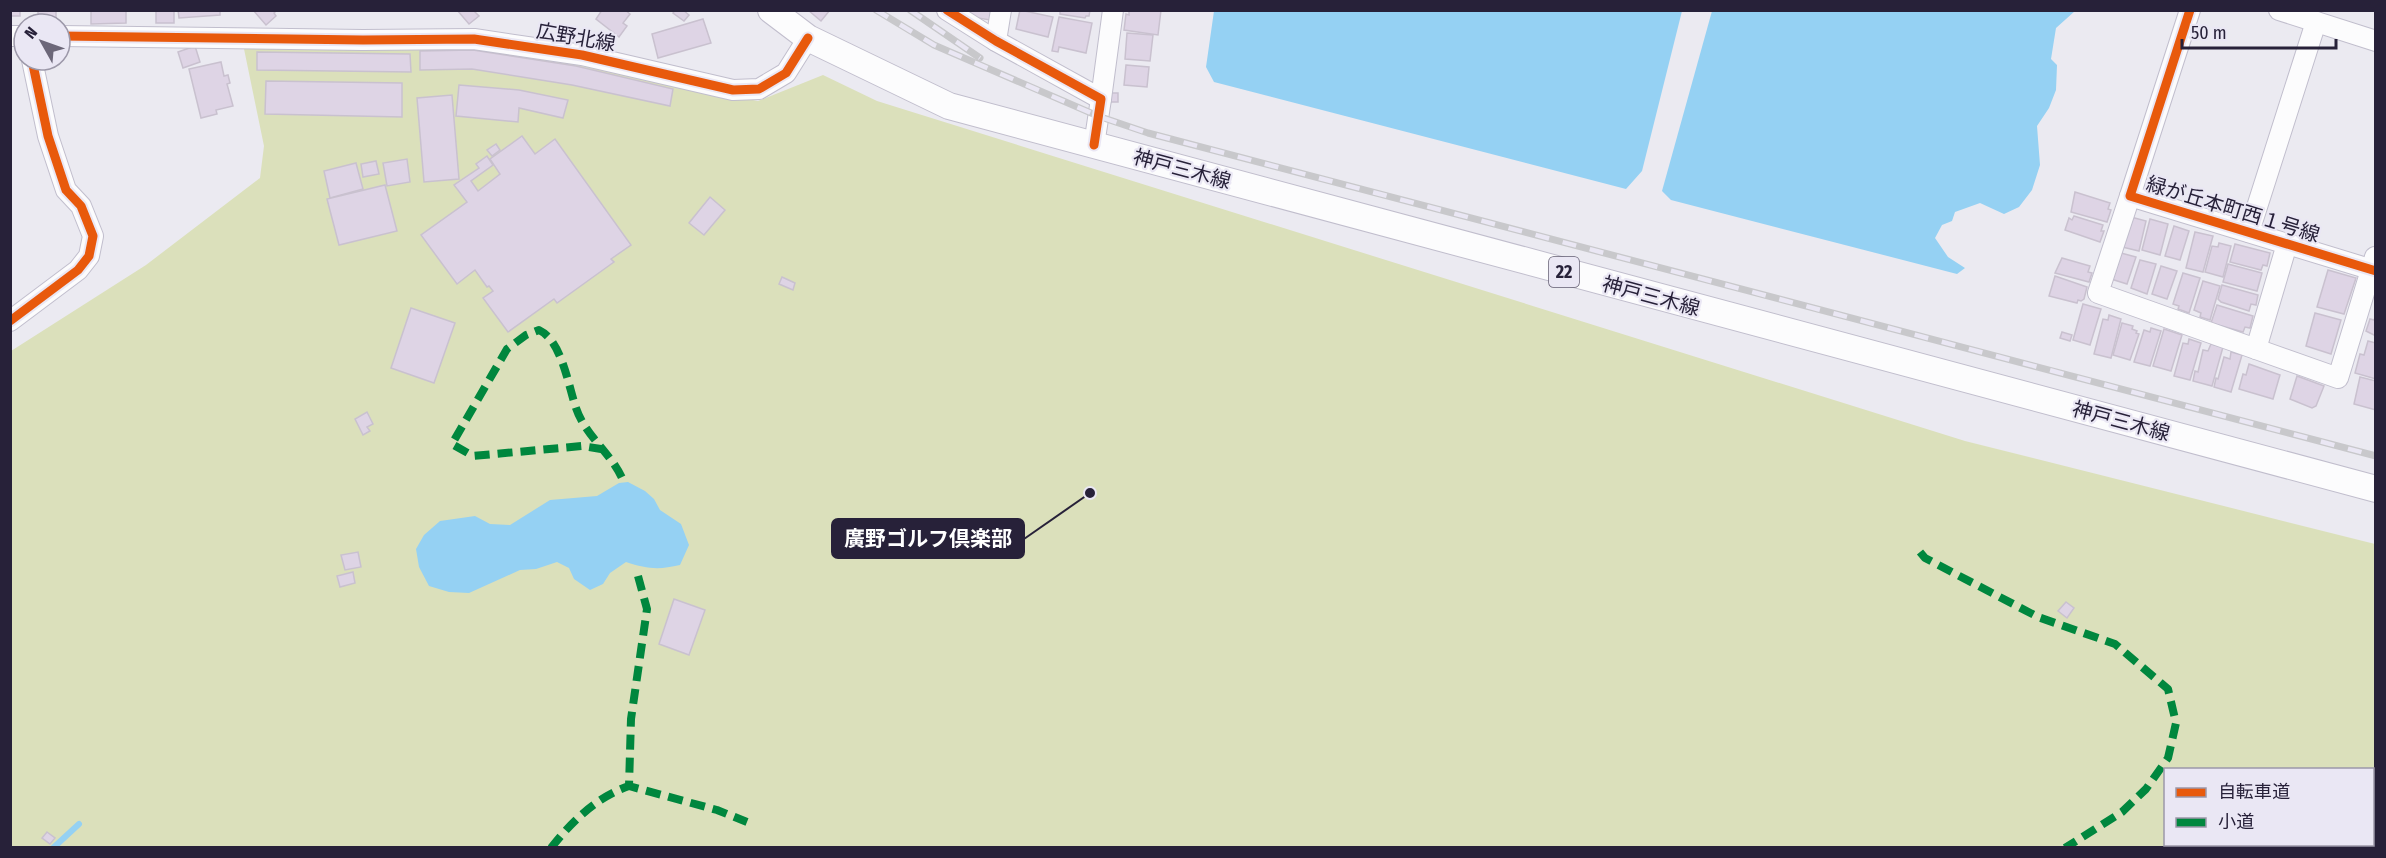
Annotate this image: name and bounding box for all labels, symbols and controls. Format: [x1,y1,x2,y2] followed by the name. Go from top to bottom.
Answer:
[12,12,72,72] north arrow
[2182,12,2336,50] scale bar
[535,18,617,56] street label: 広野北線
[2191,22,2227,44] text: 50 m
[21,23,41,42] text: N
[1131,144,1233,194] street label: 神戸三木線
[2143,171,2323,247] street label: 緑が丘本町西１号線
[1549,257,1579,287] road number: 22
[1600,271,1702,321] street label: 神戸三木線
[2070,396,2172,446] street label: 神戸三木線
[832,519,1024,558] callout: 廣野ゴルフ倶楽部
[844,526,1012,552] text: 廣野ゴルフ倶楽部
[2164,768,2374,846] legend
[2218,781,2290,803] text: 自転車道
[2218,811,2254,833] text: 小道

